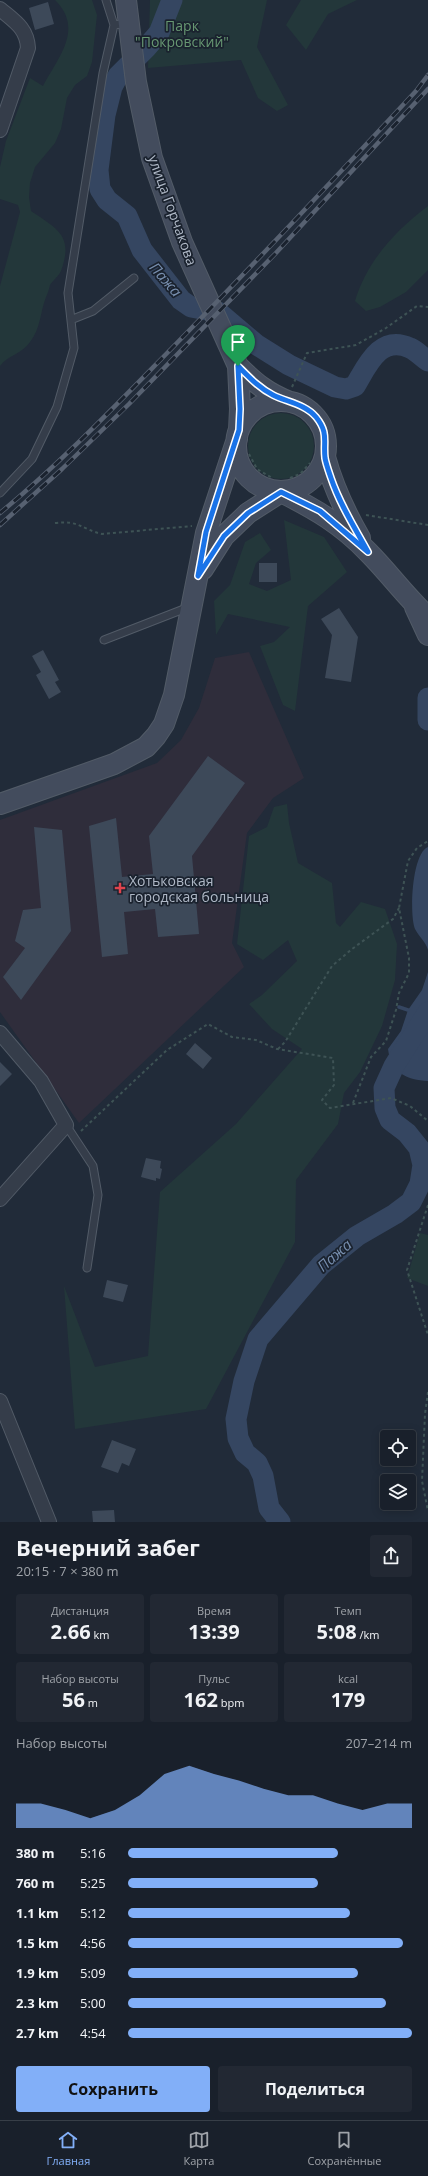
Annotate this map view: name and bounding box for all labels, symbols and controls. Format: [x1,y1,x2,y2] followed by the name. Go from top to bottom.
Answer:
[135,16,229,51] park label: Парк "Покровский"
[144,152,202,268] street label: улица Горчакова
[145,257,187,301] water label: Пажа
[221,325,255,366] pin
[227,331,249,353] icon: arrive
[129,871,269,906] place label: Хотьковская городская больница
[114,882,126,894] marker: Хотьковская городская больница
[312,1234,356,1276] water label: Пажа
[380,1430,416,1510] map controls
[380,1430,416,1466] button: locate
[380,1474,416,1510] button: layers
[16,1532,200,1562] text: Вечерний забег
[370,1535,412,1577] button: share
[16,1562,119,1580] text: 20:15 · 7 × 380 m
[51,1603,109,1618] text: Дистанция
[197,1603,231,1618] text: Время
[334,1603,362,1618] text: Темп
[51,1618,91,1645] text: 2.66
[188,1618,240,1645] text: 13:39
[317,1618,357,1645] text: 5:08
[91,1627,109,1642] text: km
[357,1627,379,1642] text: /km
[41,1671,119,1686] text: Набор высоты
[198,1671,230,1686] text: Пульс
[338,1671,358,1686] text: kcal
[62,1686,85,1713] text: 56
[184,1686,218,1713] text: 162
[331,1686,365,1713] text: 179
[85,1695,98,1710] text: m
[218,1695,244,1710] text: bpm
[16,1734,107,1752] text: Набор высоты
[345,1734,412,1752] text: 207–214 m
[16,1844,54,1862] text: 380 m
[80,1844,106,1862] text: 5:16
[16,1874,54,1892] text: 760 m
[80,1874,106,1892] text: 5:25
[16,1904,59,1922] text: 1.1 km
[80,1904,106,1922] text: 5:12
[16,1934,59,1952] text: 1.5 km
[80,1934,106,1952] text: 4:56
[16,1964,59,1982] text: 1.9 km
[80,1964,106,1982] text: 5:09
[16,1994,59,2012] text: 2.3 km
[80,1994,106,2012] text: 5:00
[16,2024,59,2042] text: 2.7 km
[80,2024,106,2042] text: 4:54
[16,2066,210,2112] button: Сохранить
[218,2066,412,2112] button: Поделиться
[47,2129,90,2168] tab: Главная
[183,2129,214,2168] tab: Карта
[308,2129,381,2168] tab: Сохранённые

